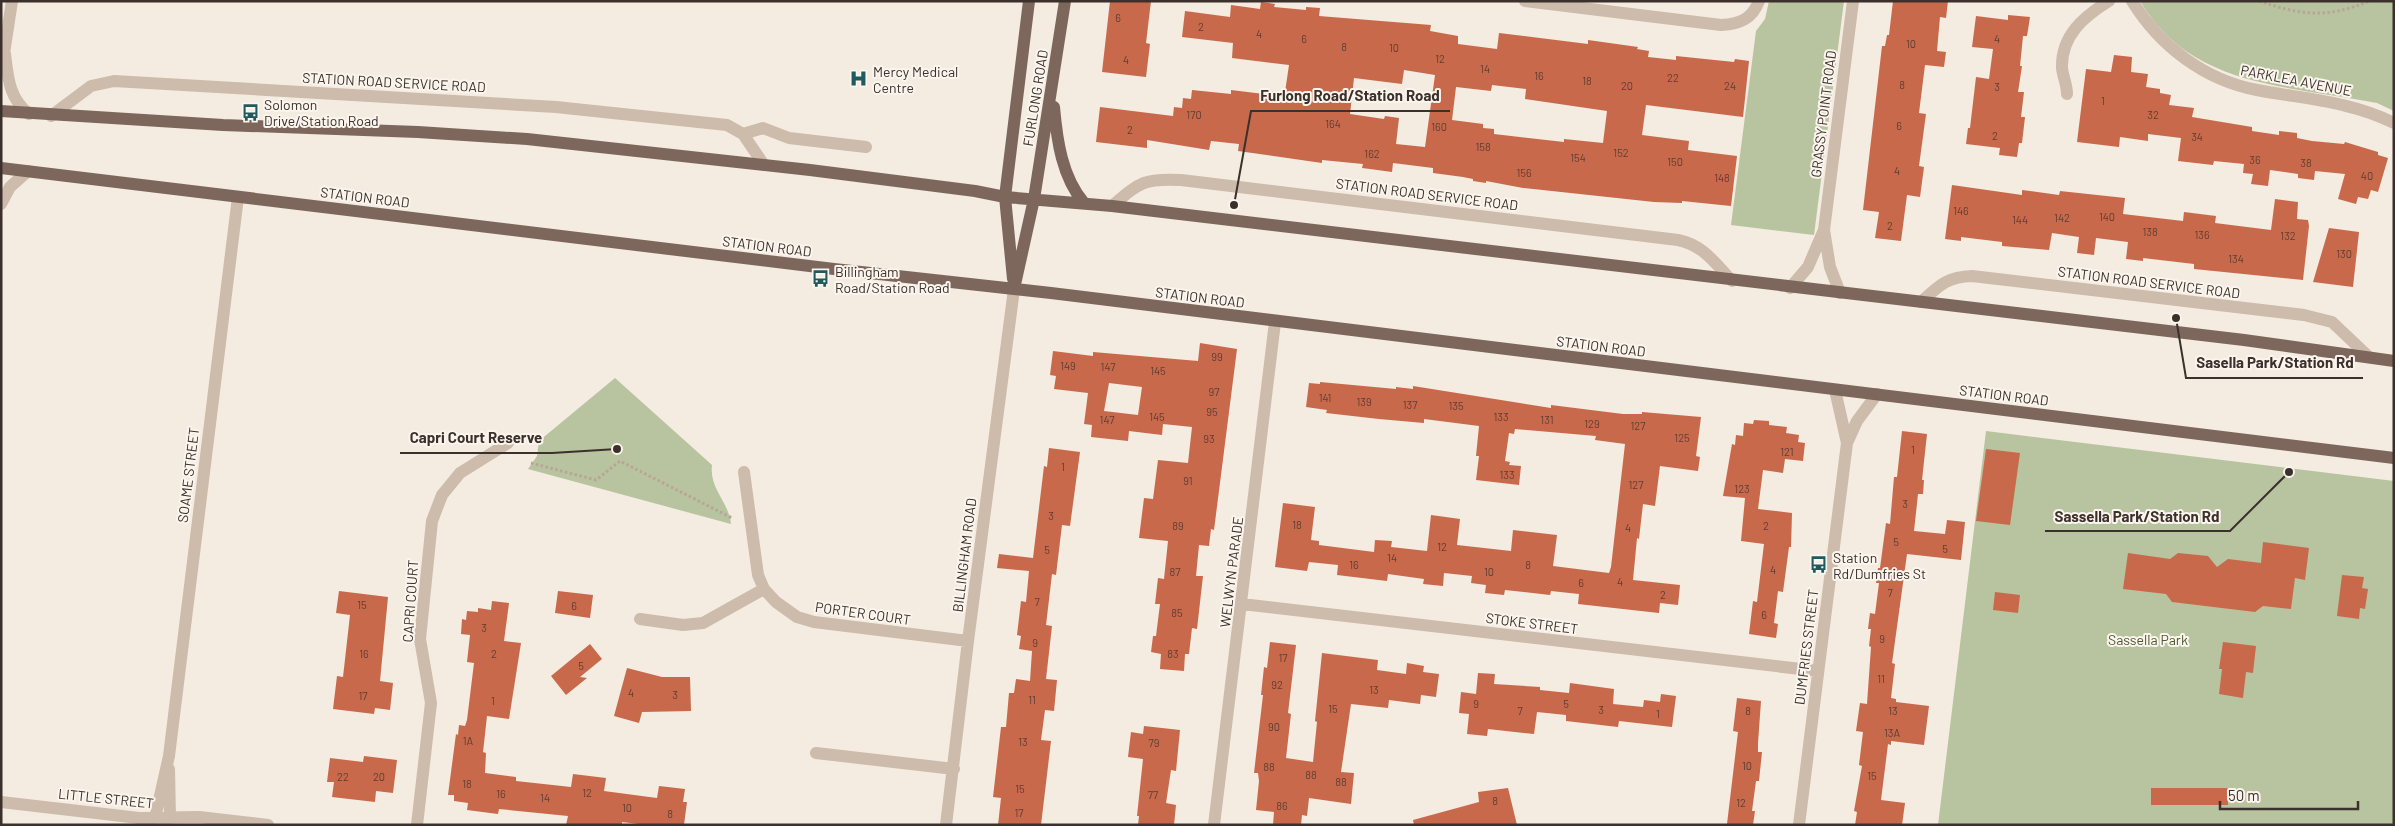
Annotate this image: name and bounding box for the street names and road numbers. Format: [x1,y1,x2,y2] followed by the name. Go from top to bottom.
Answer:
[1019,49,1051,147] street label: FURLONG ROAD
[1807,50,1839,178] street label: GRASSY POINT ROAD
[2239,61,2353,99] street label: PARKLEA AVENUE
[302,69,486,95] street label: STATION ROAD SERVICE ROAD
[1335,174,1519,214] street label: STATION ROAD SERVICE ROAD
[319,183,411,211] street label: STATION ROAD
[721,232,813,260] street label: STATION ROAD
[2057,262,2241,302] street label: STATION ROAD SERVICE ROAD
[1154,283,1246,311] street label: STATION ROAD
[1555,332,1647,360] street label: STATION ROAD
[1958,381,2050,409] street label: STATION ROAD
[174,426,202,524] street label: SOAME STREET
[949,497,979,613] street label: BILLINGHAM ROAD
[1216,516,1246,628] street label: WELWYN PARADE
[399,559,421,643] street label: CAPRI COURT
[1790,588,1822,706] street label: DUMFRIES STREET
[814,598,912,628] street label: PORTER COURT
[1485,609,1579,637] street label: STOKE STREET
[57,785,155,811] street label: LITTLE STREET

